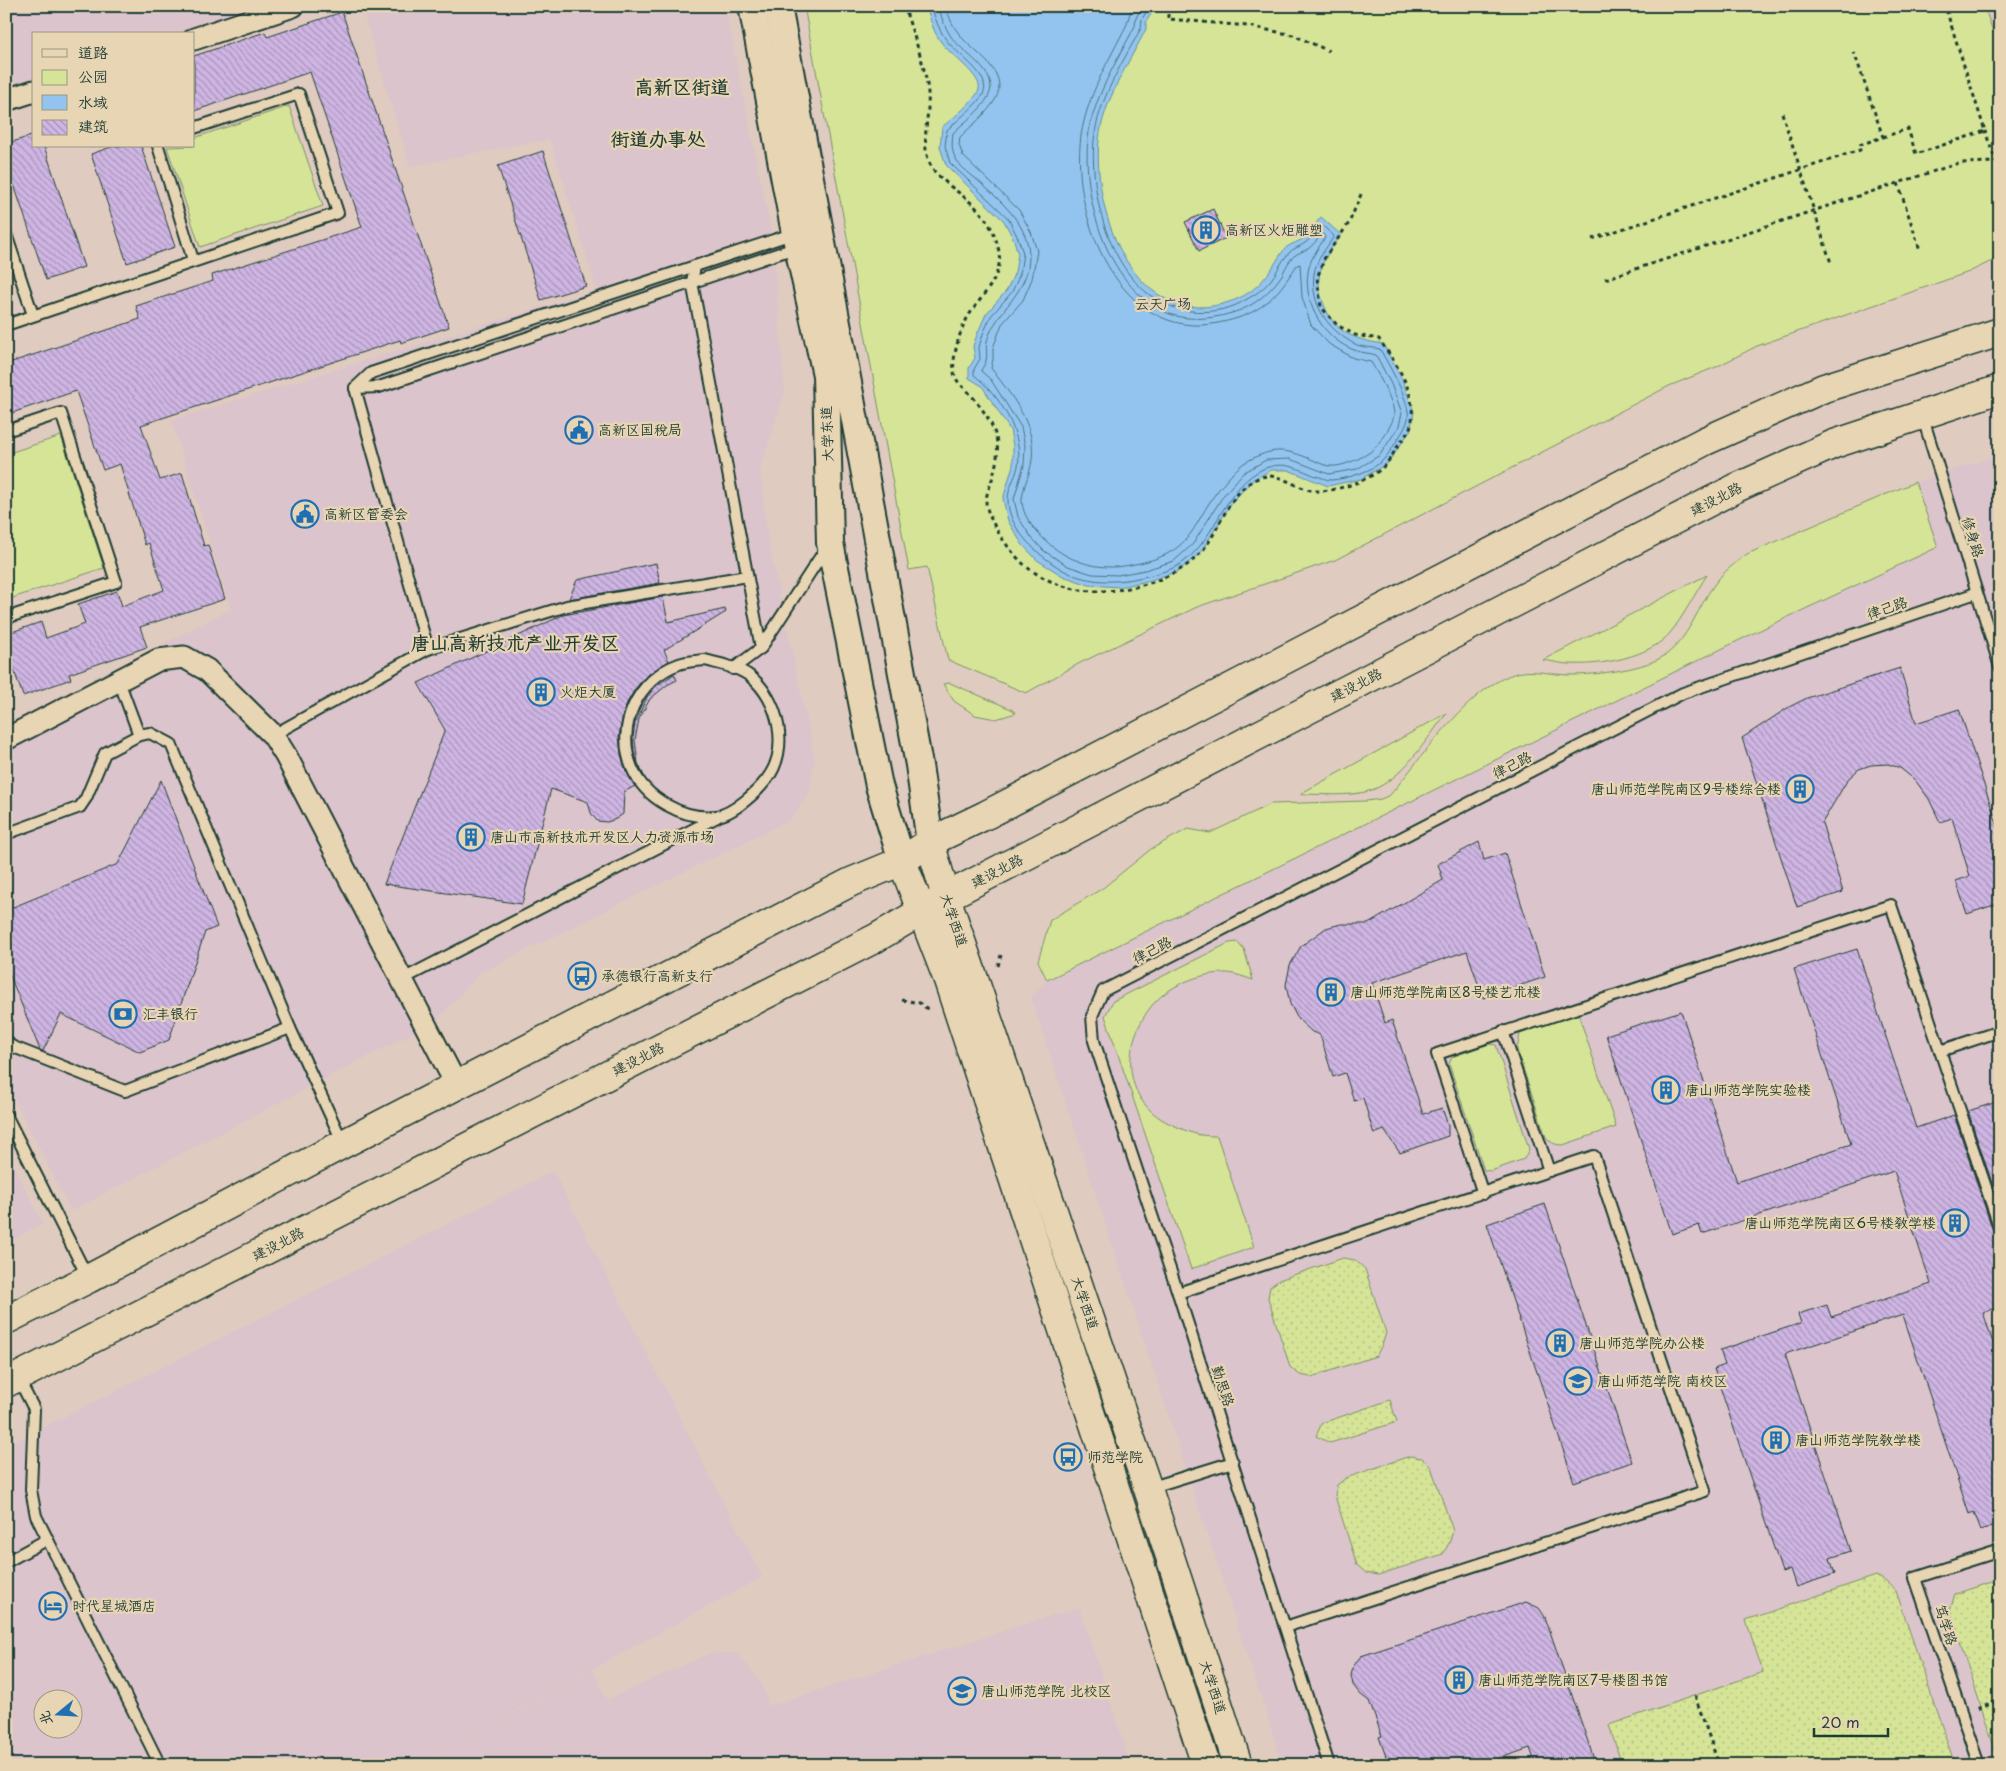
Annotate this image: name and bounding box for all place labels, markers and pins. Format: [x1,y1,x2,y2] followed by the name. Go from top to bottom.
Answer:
[1191,215,1221,245] building icon: 高新区火炬雕塑
[1225,219,1323,240] place label: 高新区火炬雕塑
[564,415,594,445] public building icon: 高新区国税局
[598,419,682,440] place label: 高新区国税局
[290,499,320,529] public building icon: 高新区管委会
[324,503,408,524] place label: 高新区管委会
[526,677,556,707] building icon: 火炬大厦
[560,681,616,702] place label: 火炬大厦
[1785,774,1815,804] building icon: 唐山师范学院南区9号楼综合楼
[1591,778,1781,799] place label: 唐山师范学院南区9号楼综合楼
[456,822,486,852] building icon: 唐山市高新技术开发区人力资源市场
[490,826,714,847] place label: 唐山市高新技术开发区人力资源市场
[567,961,597,991] bus stop icon: 承德银行高新支行
[601,965,713,986] place label: 承德银行高新支行
[1316,977,1346,1007] building icon: 唐山师范学院南区8号楼艺术楼
[1350,981,1541,1002] place label: 唐山师范学院南区8号楼艺术楼
[108,999,138,1029] bank icon: 汇丰银行
[142,1003,198,1024] place label: 汇丰银行
[1651,1075,1681,1105] building icon: 唐山师范学院实验楼
[1685,1079,1811,1100] place label: 唐山师范学院实验楼
[1940,1208,1970,1238] building icon: 唐山师范学院南区6号楼教学楼
[1744,1212,1936,1233] place label: 唐山师范学院南区6号楼教学楼
[1545,1328,1575,1358] building icon: 唐山师范学院办公楼
[1579,1332,1705,1353] place label: 唐山师范学院办公楼
[1563,1366,1593,1396] school or university icon: 唐山师范学院 南校区
[1597,1370,1728,1391] place label: 唐山师范学院 南校区
[1761,1425,1791,1455] building icon: 唐山师范学院教学楼
[1795,1429,1921,1450] place label: 唐山师范学院教学楼
[1053,1442,1083,1472] bus stop icon: 师范学院
[1087,1446,1143,1467] place label: 师范学院
[38,1591,68,1621] hotel icon: 时代星城酒店
[72,1595,156,1616] place label: 时代星城酒店
[1444,1665,1474,1695] building icon: 唐山师范学院南区7号楼图书馆
[1478,1669,1668,1690] place label: 唐山师范学院南区7号楼图书馆
[947,1676,977,1706] school or university icon: 唐山师范学院 北校区
[981,1680,1112,1701] place label: 唐山师范学院 北校区

